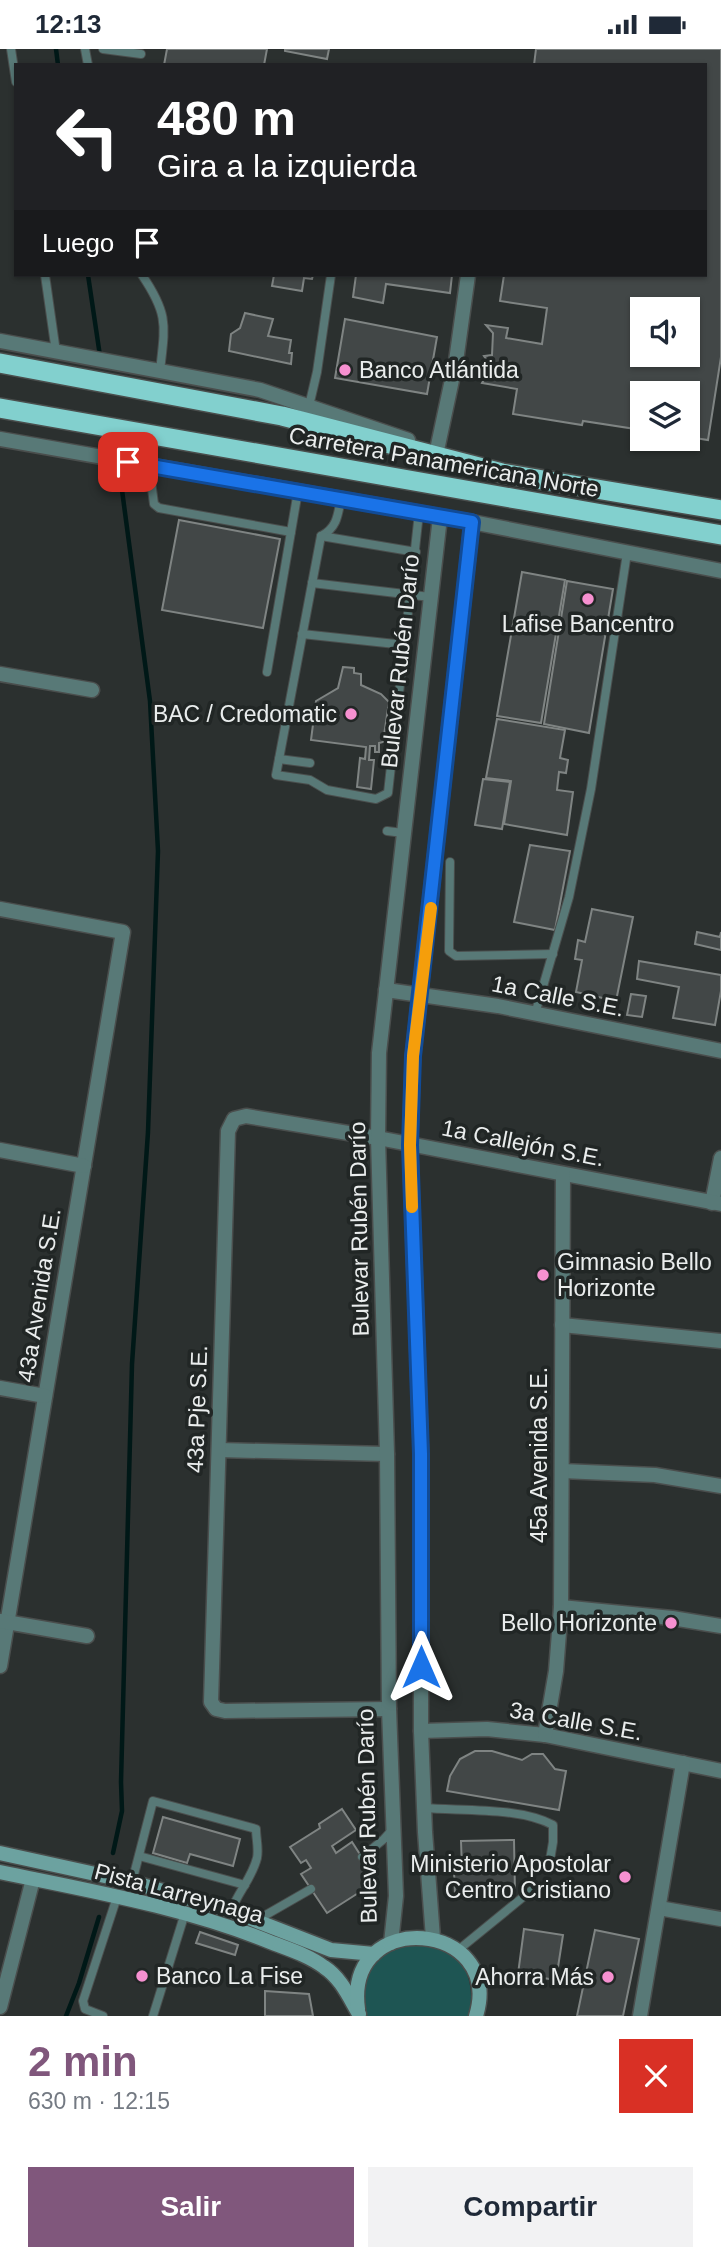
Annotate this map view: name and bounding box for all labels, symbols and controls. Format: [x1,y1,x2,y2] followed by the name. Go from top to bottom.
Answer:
[35,9,102,39] text: 12:13
[42,91,133,182] icon: left
[157,91,296,145] text: 480 m
[157,148,417,184] text: Gira a la izquierda
[128,224,166,262] icon: arrive
[42,228,114,258] text: Luego
[630,297,700,451] map controls
[630,297,700,367] button: sound
[359,357,519,383] place label: Banco Atlántida
[337,362,353,378] marker: Banco Atlántida
[630,381,700,451] button: layers
[287,422,601,502] street label: Carretera Panamericana Norte
[98,432,158,492] pin
[109,443,147,481] icon: arrive
[376,553,424,769] street label: Bulevar Rubén Darío
[580,591,596,607] marker: Lafise Bancentro
[502,611,674,637] place label: Lafise Bancentro
[153,701,337,727] place label: BAC / Credomatic
[343,706,359,722] marker: BAC / Credomatic
[490,970,626,1022] street label: 1a Calle S.E.
[440,1115,606,1171] street label: 1a Callejón S.E.
[344,1121,374,1337] street label: Bulevar Rubén Darío
[12,1206,66,1384] street label: 43a Avenida S.E.
[557,1249,712,1301] place label: Gimnasio Bello Horizonte
[535,1267,551,1283] marker: Gimnasio Bello Horizonte
[182,1345,212,1473] street label: 43a Pje S.E.
[526,1367,552,1543] street label: 45a Avenida S.E.
[501,1610,657,1636] place label: Bello Horizonte
[663,1615,679,1631] marker: Bello Horizonte
[384,1630,458,1704] position arrow
[508,1697,644,1745] street label: 3a Calle S.E.
[352,1708,382,1924] street label: Bulevar Rubén Darío
[410,1851,611,1903] place label: Ministerio Apostolar Centro Cristiano
[92,1858,267,1928] street label: Pista Larreynaga
[617,1869,633,1885] marker: Ministerio Apostolar Centro Cristiano
[156,1963,303,1989] place label: Banco La Fise
[475,1964,594,1990] place label: Ahorra Más
[134,1968,150,1984] marker: Banco La Fise
[600,1969,616,1985] marker: Ahorra Más
[28,2038,138,2085] text: 2 min
[619,2039,693,2113] button: close
[28,2088,170,2114] text: 630 m · 12:15
[28,2167,354,2247] button: Salir
[368,2167,693,2247] button: Compartir

